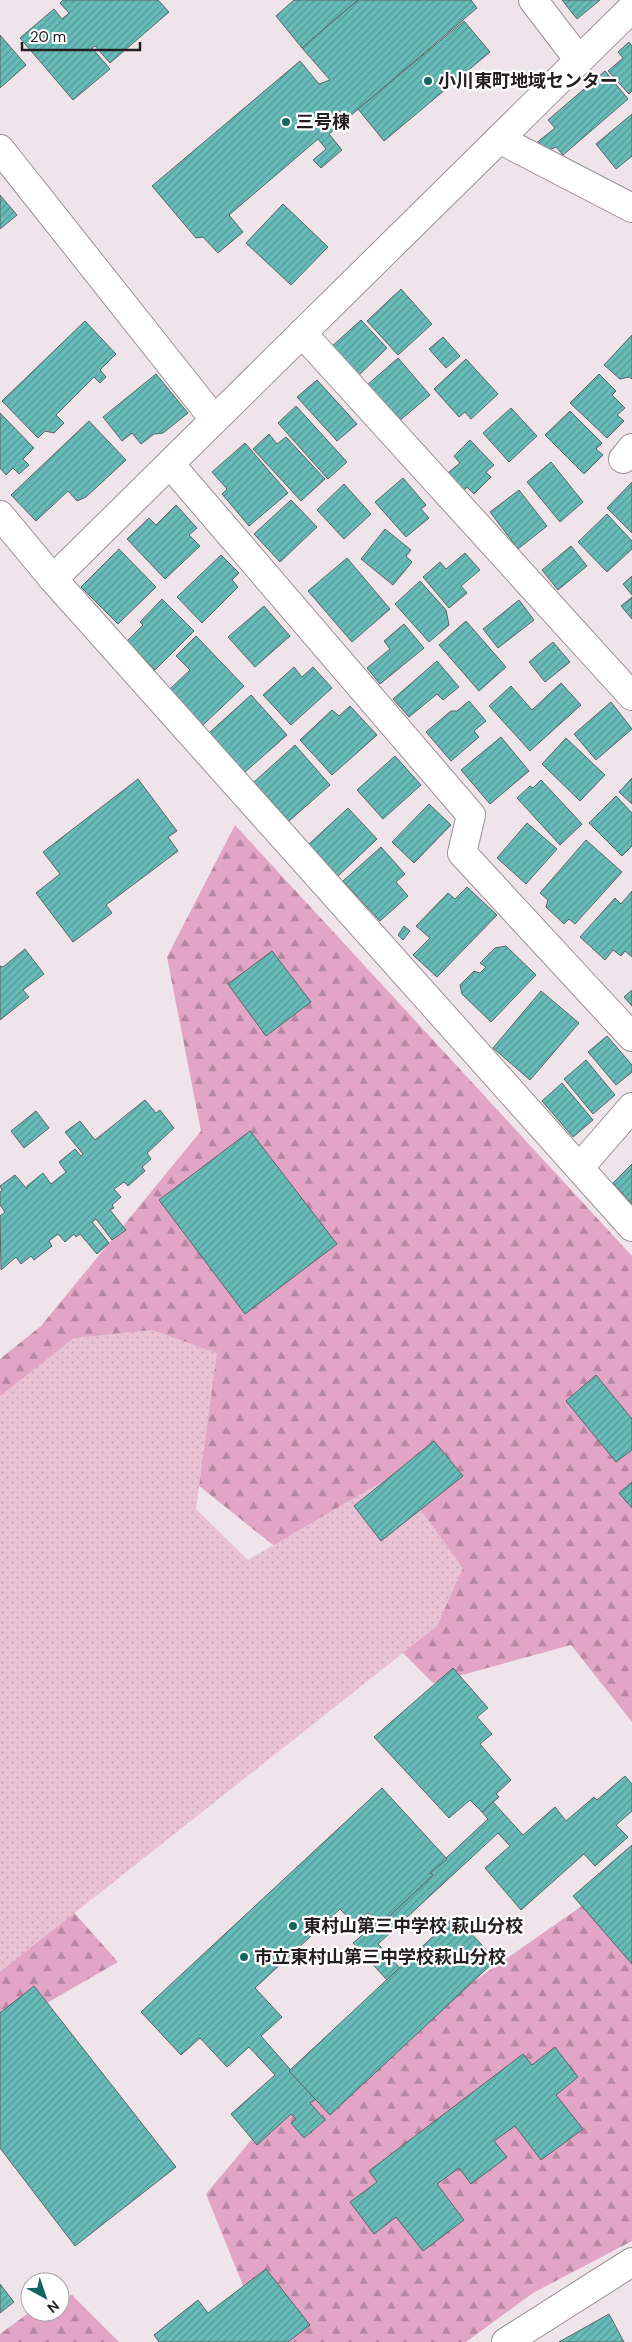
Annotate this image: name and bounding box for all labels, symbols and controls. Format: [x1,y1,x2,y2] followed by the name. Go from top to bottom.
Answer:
[22,20,140,52] scale bar
[30,27,66,47] text: 20 m
[438,69,618,93] place label: 小川東町地域センター
[422,75,434,87] marker: 小川東町地域センター
[296,110,350,134] place label: 三号棟
[280,116,292,128] marker: 三号棟
[303,1914,523,1938] place label: 東村山第三中学校 萩山分校
[287,1920,299,1932] marker: 東村山第三中学校 萩山分校
[254,1945,506,1969] place label: 市立東村山第三中学校萩山分校
[238,1951,250,1963] marker: 市立東村山第三中学校萩山分校
[20,2272,70,2322] north arrow
[44,2297,63,2317] text: N

